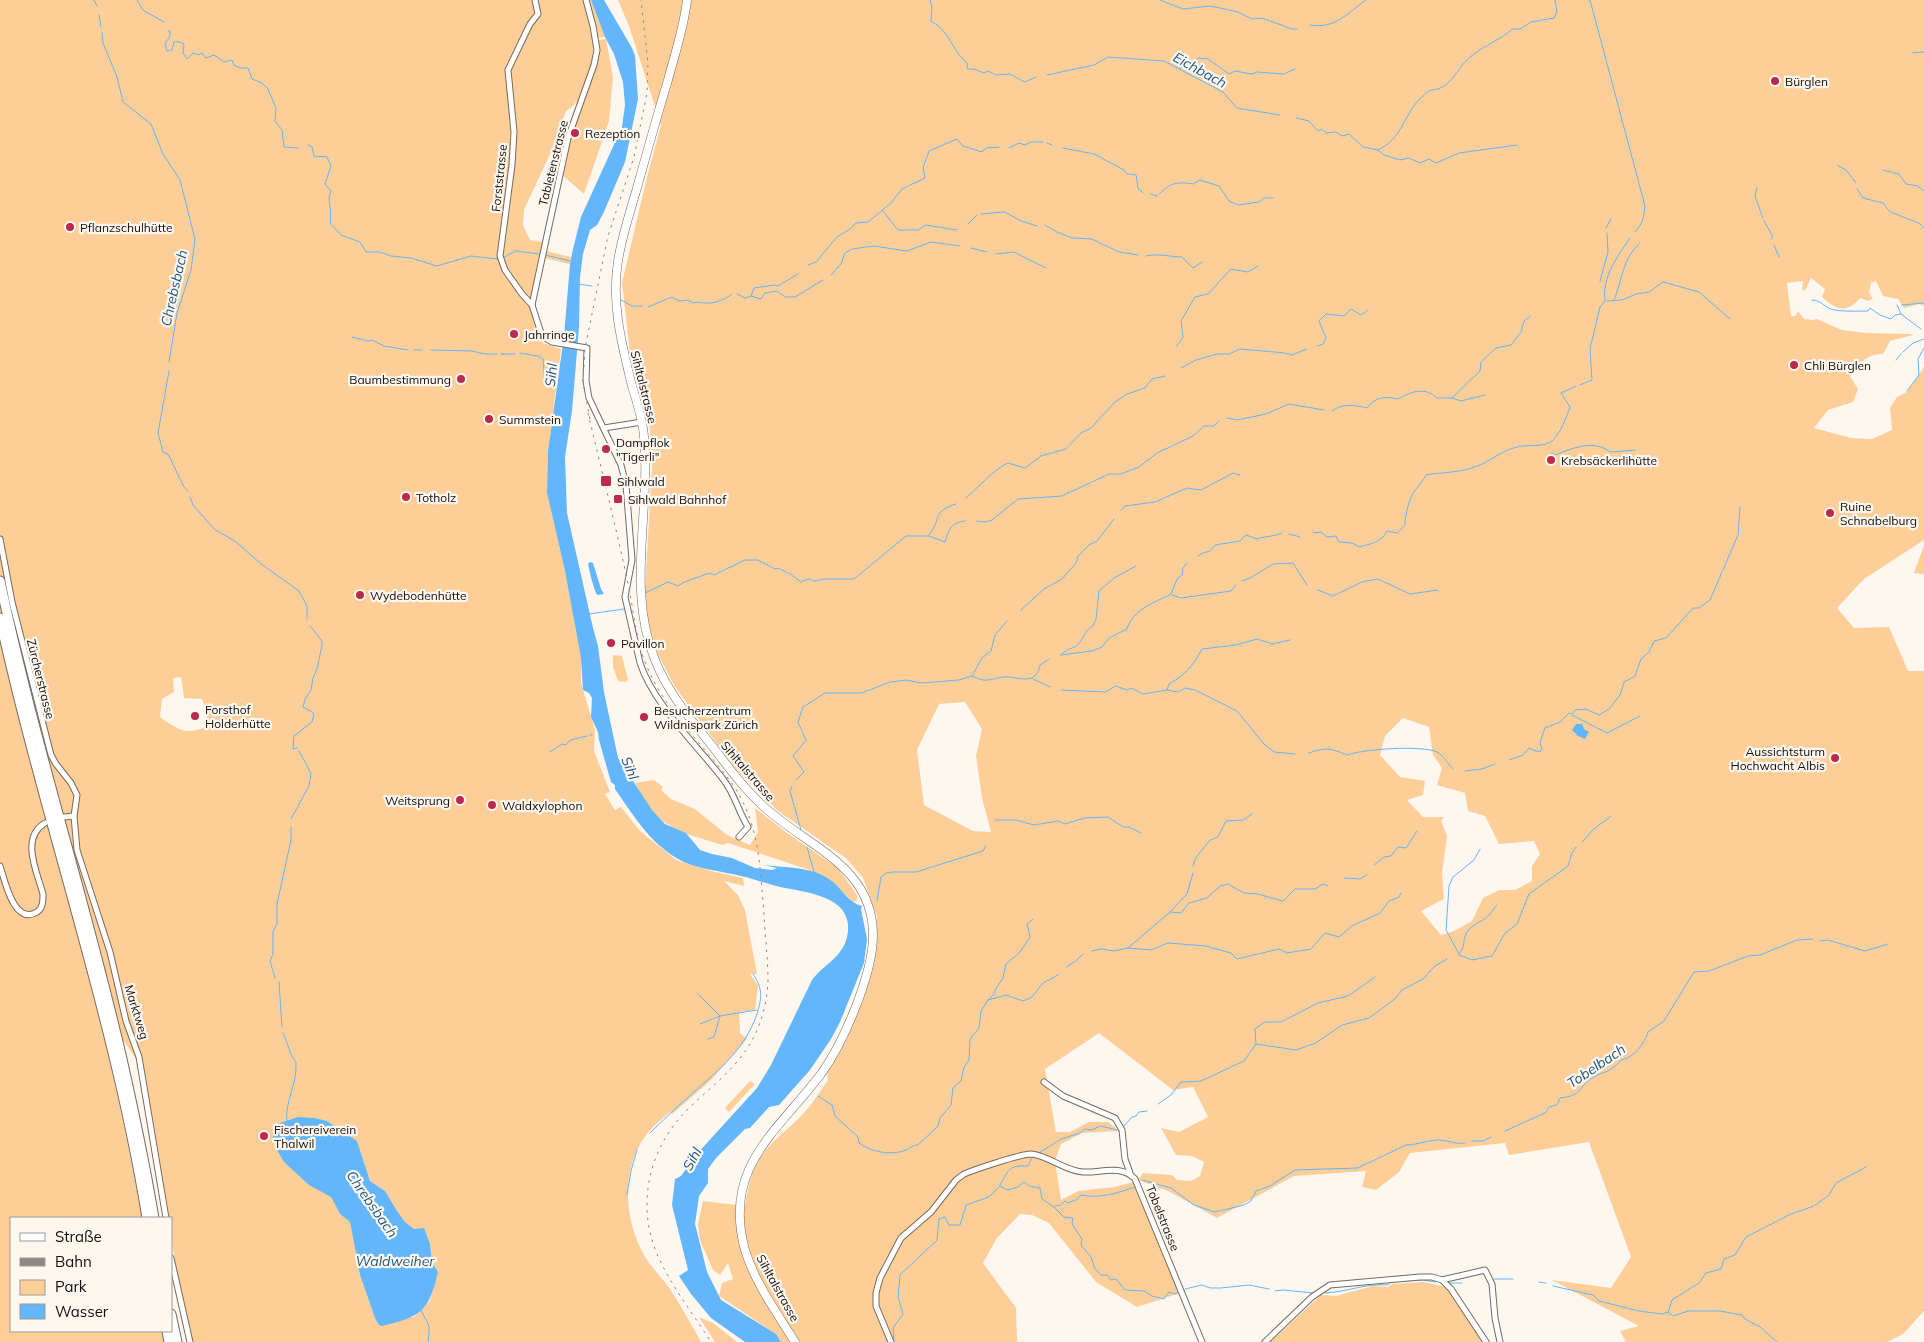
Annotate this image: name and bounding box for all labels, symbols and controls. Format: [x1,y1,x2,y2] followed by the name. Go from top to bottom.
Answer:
[1170,48,1230,92] water label: Eichbach
[1785,74,1828,89] place label: Bürglen
[1769,75,1781,87] marker: Bürglen
[535,119,571,207] street label: Tabletenstrasse
[585,126,640,141] place label: Rezeption
[569,127,581,139] marker: Rezeption
[488,144,510,212] street label: Forststrasse
[80,220,173,235] place label: Pflanzschulhütte
[64,221,76,233] marker: Pflanzschulhütte
[156,248,192,328] water label: Chrebsbach
[524,327,575,342] place label: Jahrringe
[508,328,520,340] marker: Jahrringe
[628,349,660,425] street label: Sihltalstrasse
[1804,358,1871,373] place label: Chli Bürglen
[1788,359,1800,371] marker: Chli Bürglen
[541,362,561,388] water label: Sihl
[349,372,451,387] place label: Baumbestimmung
[455,373,467,385] marker: Baumbestimmung
[499,412,561,427] place label: Summstein
[483,413,495,425] marker: Summstein
[616,435,671,464] place label: Dampflok "Tigerli"
[600,443,612,455] marker: Dampflok "Tigerli"
[1561,453,1657,468] place label: Krebsäckerlihütte
[1545,454,1557,466] marker: Krebsäckerlihütte
[599,474,613,488] marker: Sihlwald
[617,474,665,489] place label: Sihlwald
[416,490,456,505] place label: Totholz
[400,491,412,503] marker: Totholz
[628,492,727,507] place label: Sihlwald Bahnhof
[612,493,624,505] marker: Sihlwald Bahnhof
[1840,499,1917,528] place label: Ruine Schnabelburg
[1824,507,1836,519] marker: Ruine Schnabelburg
[370,588,467,603] place label: Wydebodenhütte
[354,589,366,601] marker: Wydebodenhütte
[621,636,665,651] place label: Pavillon
[24,637,58,721] street label: Zürcherstrasse
[605,637,617,649] marker: Pavillon
[205,702,271,731] place label: Forsthof Holderhütte
[654,703,758,732] place label: Besucherzentrum Wildnispark Zürich
[189,710,201,722] marker: Forsthof Holderhütte
[638,711,650,723] marker: Besucherzentrum Wildnispark Zürich
[718,738,778,804] street label: Sihltalstrasse
[1731,744,1825,773] place label: Aussichtsturm Hochwacht Albis
[1829,752,1841,764] marker: Aussichtsturm Hochwacht Albis
[617,754,643,783] water label: Sihl
[385,793,450,808] place label: Weitsprung
[454,794,466,806] marker: Weitsprung
[502,798,582,813] place label: Waldxylophon
[486,799,498,811] marker: Waldxylophon
[122,983,152,1041] street label: Marktweg
[1563,1040,1629,1092] water label: Tobelbach
[274,1122,356,1151] place label: Fischereiverein Thalwil
[258,1130,270,1142] marker: Fischereiverein Thalwil
[678,1144,706,1174] water label: Sihl
[342,1167,402,1241] water label: Chrebsbach
[1143,1183,1183,1253] street label: Tobelstrasse
[10,1217,172,1332] legend
[55,1227,102,1246] text: Straße
[55,1252,92,1271] text: Bahn
[356,1252,435,1270] water label: Waldweiher
[753,1252,803,1324] street label: Sihltalstrasse
[55,1277,87,1296] text: Park
[55,1302,109,1321] text: Wasser

